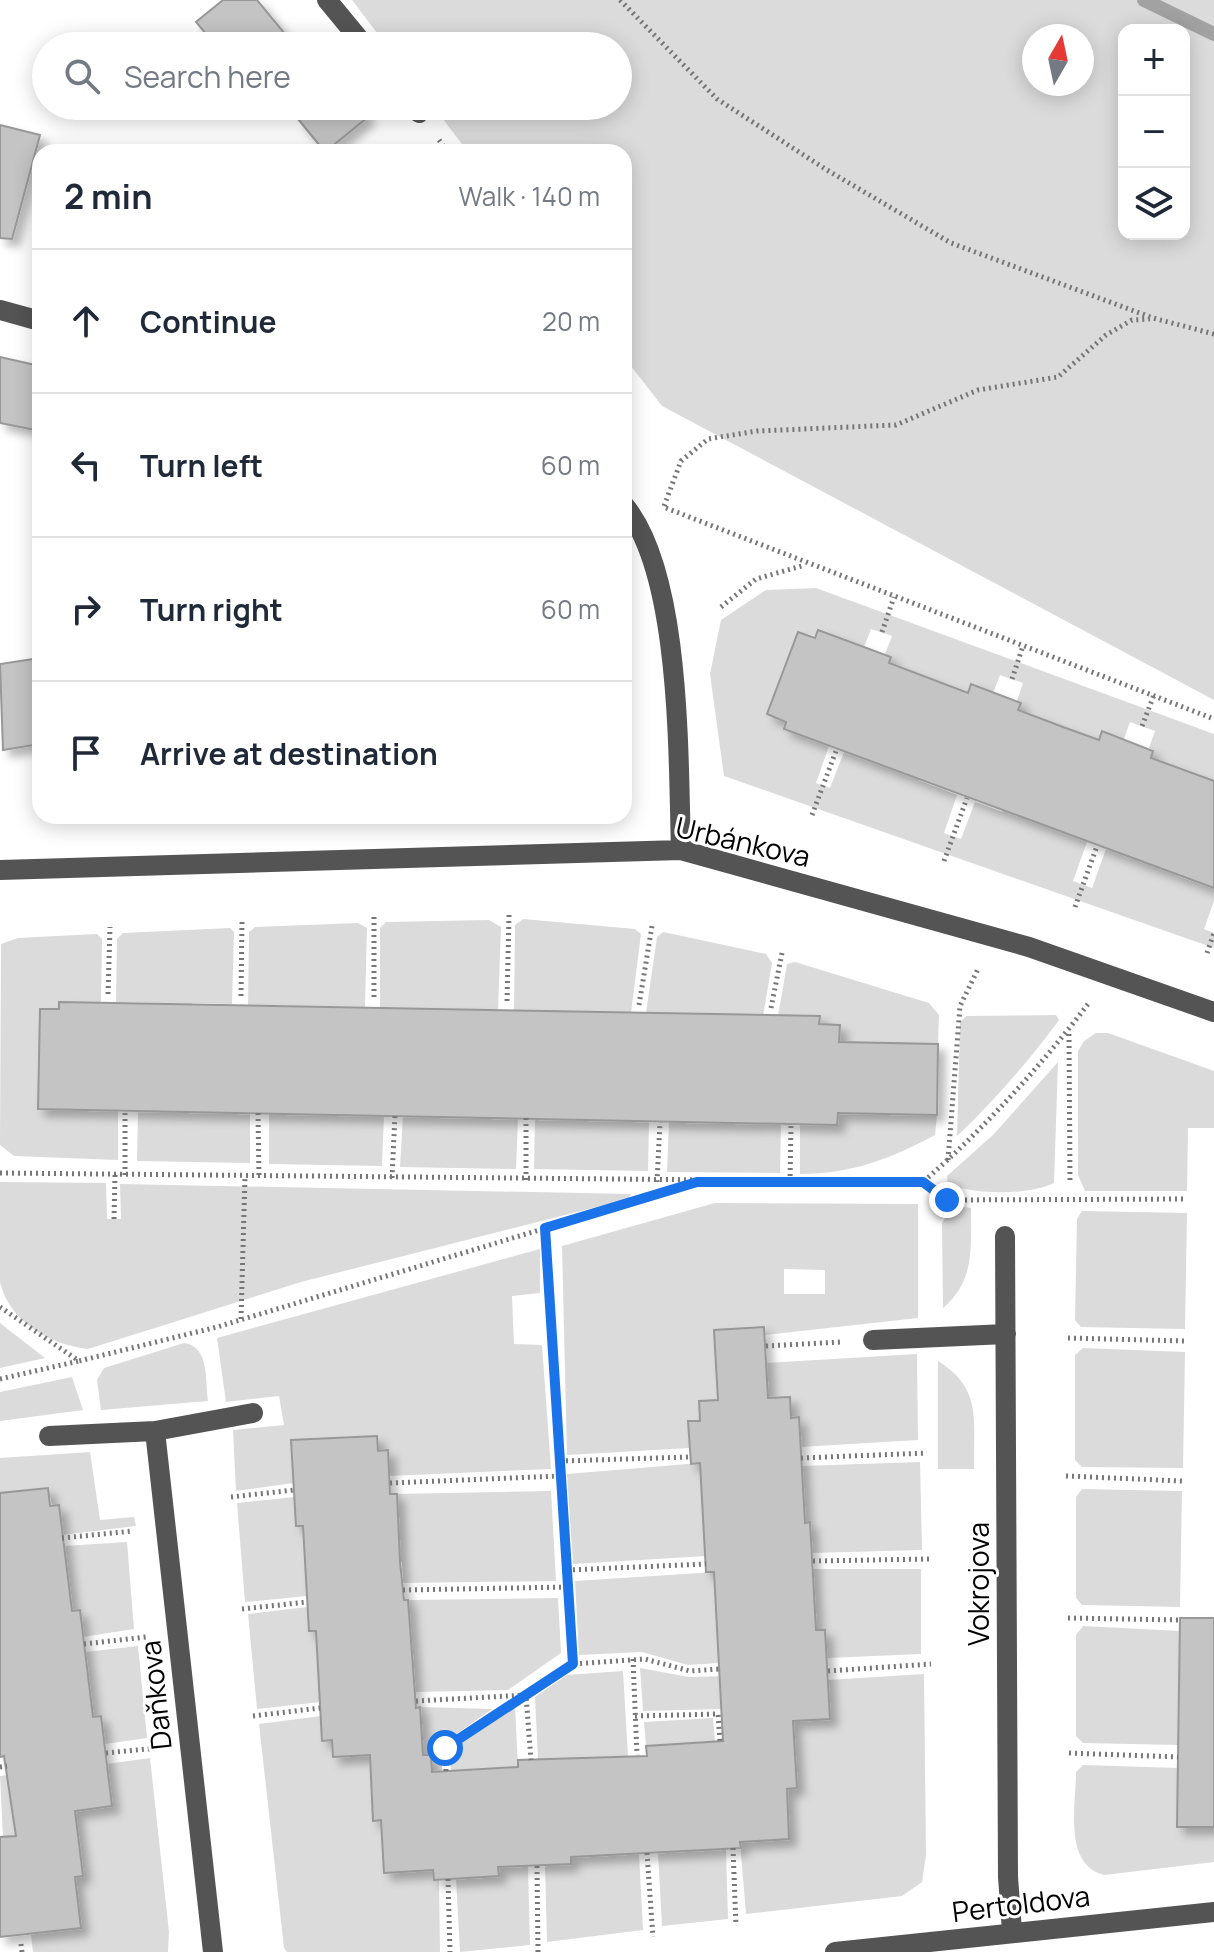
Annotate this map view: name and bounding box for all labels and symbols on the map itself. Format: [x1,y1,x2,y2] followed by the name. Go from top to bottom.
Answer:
[1022,24,1094,96] north arrow
[672,807,814,875] street label: Urbánkova
[929,1182,965,1218] route end
[959,1522,997,1646] street label: Vokrojova
[130,1639,180,1752] street label: Daňkova
[427,1730,463,1766] route start
[950,1876,1092,1930] street label: Pertoldova

